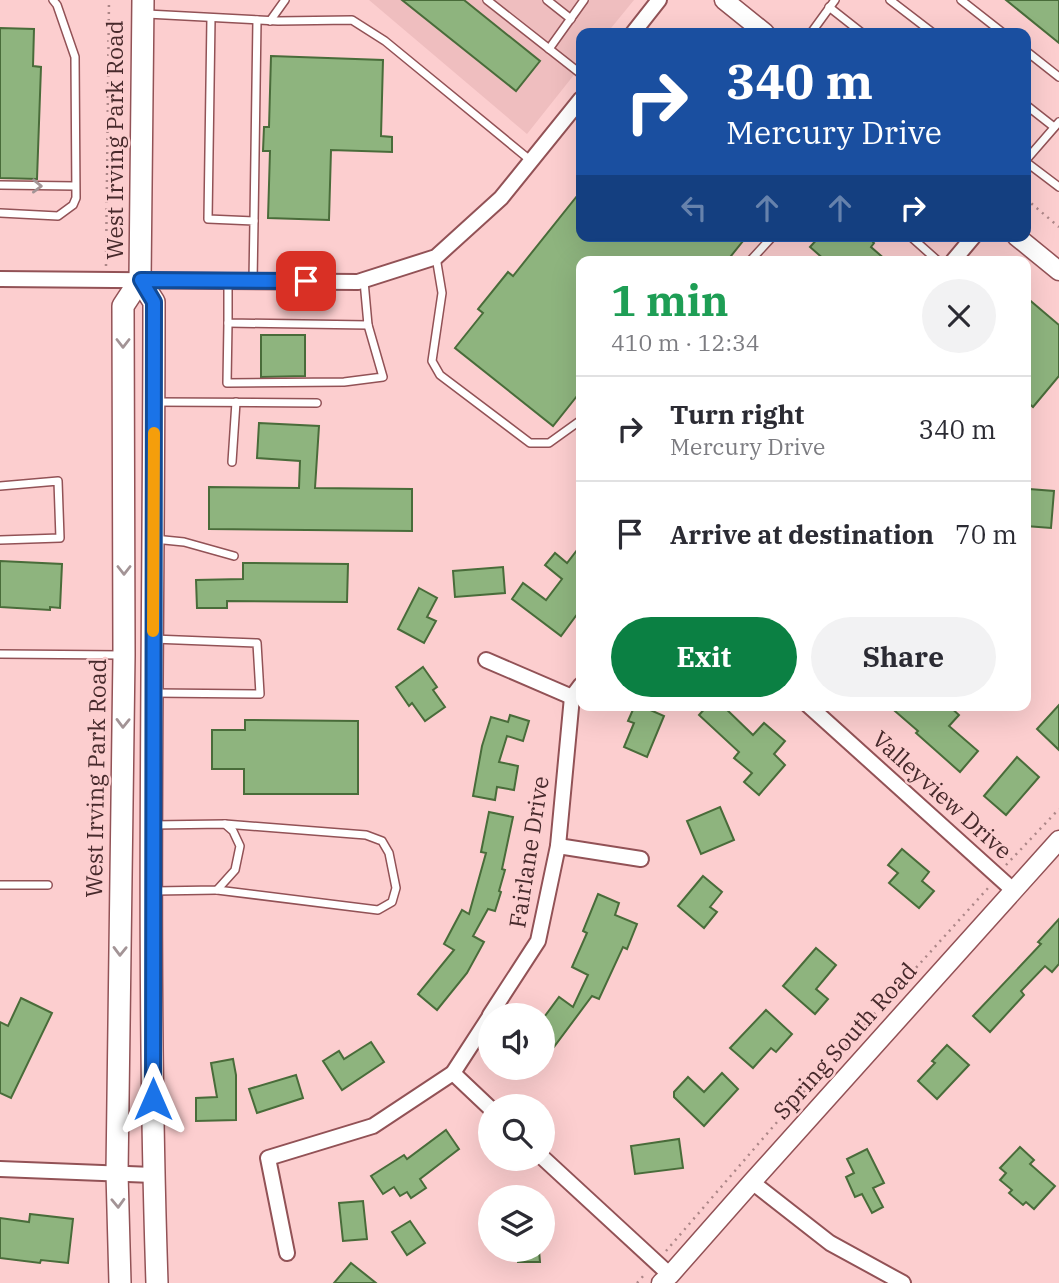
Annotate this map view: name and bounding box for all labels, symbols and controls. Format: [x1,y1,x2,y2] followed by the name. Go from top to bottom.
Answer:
[99,20,129,260] street label: West Irving Park Road
[726,49,873,112] text: 340 m
[611,56,702,147] icon: right
[726,111,942,153] text: Mercury Drive
[33,178,43,194] one-way arrow
[675,189,713,227] icon: left
[748,189,786,227] icon: ahead
[821,189,859,227] icon: ahead
[894,189,932,227] icon: right
[276,251,336,311] pin
[287,262,325,300] icon: arrive
[611,273,729,328] text: 1 min
[922,279,996,353] button: close
[611,327,760,357] text: 410 m · 12:34
[115,338,131,349] one-way arrow
[670,397,804,431] text: Turn right
[611,410,649,448] icon: right
[918,412,996,446] text: 340 m
[670,431,825,461] text: Mercury Drive
[611,515,649,553] icon: arrive
[670,517,934,551] text: Arrive at destination
[955,517,1017,551] text: 70 m
[116,566,132,576] one-way arrow
[611,617,797,697] button: Exit
[811,617,996,697] button: Share
[78,658,112,898] street label: West Irving Park Road
[115,719,131,729] one-way arrow
[866,723,1019,865] street label: Valleyview Drive
[501,774,555,930] street label: Fairlane Drive
[112,946,128,957] one-way arrow
[766,956,923,1125] street label: Spring South Road
[478,1003,555,1262] map controls
[478,1003,555,1080] button: sound
[116,1062,190,1136] position arrow
[478,1094,555,1171] button: search
[478,1185,555,1262] button: layers
[110,1197,125,1208] one-way arrow

